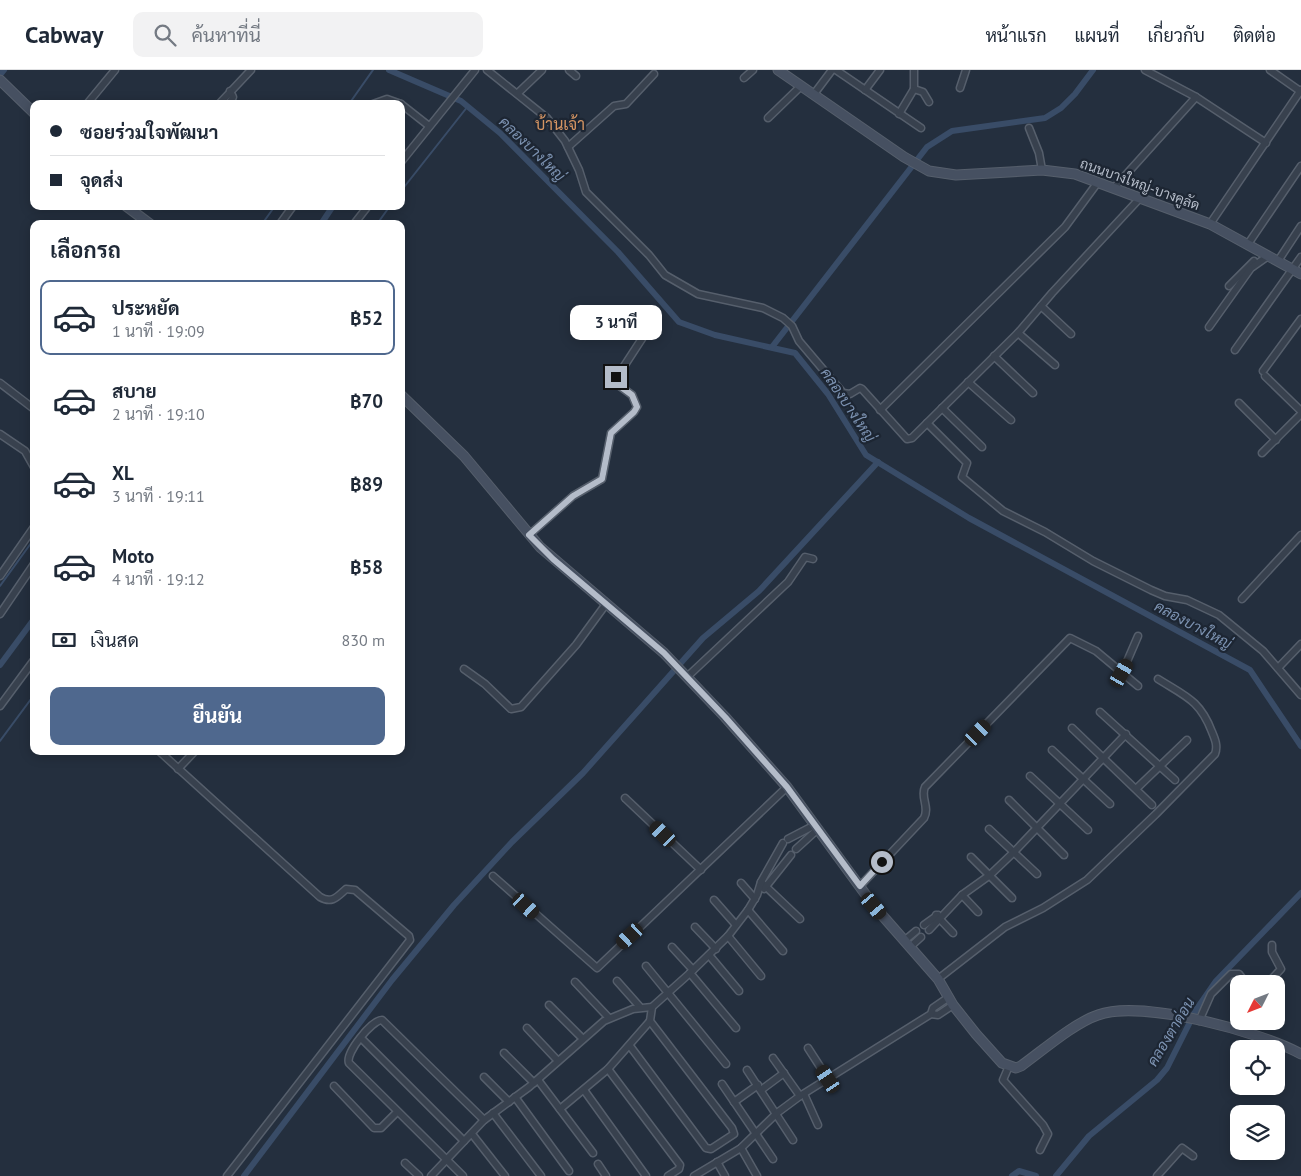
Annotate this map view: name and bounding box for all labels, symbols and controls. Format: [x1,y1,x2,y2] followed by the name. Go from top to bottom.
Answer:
[133,12,483,57] search box
[25,19,103,50] text: Cabway
[151,21,179,49] icon: search
[191,23,261,47] text: ค้นหาที่นี่
[985,24,1047,47] text: หน้าแรก
[1075,24,1119,47] text: แผนที่
[1147,24,1205,47] text: เกี่ยวกับ
[1233,24,1276,47] text: ติดต่อ
[495,112,570,186] water label: คลองบางใหญ่
[535,114,585,134] district label: บ้านเจ้า
[80,120,219,144] text: ซอยร่วมใจพัฒนา
[1077,154,1202,215] street label: ถนนบางใหญ่-บางคูลัด
[80,168,123,192] text: จุดส่ง
[50,236,121,264] text: เลือกรถ
[52,295,97,340] icon: car
[112,296,180,320] text: ประหยัด
[570,304,662,340] callout: 3 นาที
[350,306,383,330] text: ฿52
[595,312,637,332] text: 3 นาที
[112,321,205,341] text: 1 นาที · 19:09
[817,364,881,446] water label: คลองบางใหญ่
[605,366,627,388] route end
[52,378,97,423] icon: car
[112,379,157,403] text: สบาย
[350,389,383,413] text: ฿70
[112,404,205,424] text: 2 นาที · 19:10
[52,461,97,506] icon: car
[112,461,134,485] text: XL
[350,472,383,496] text: ฿89
[112,486,205,506] text: 3 นาที · 19:11
[52,544,97,589] icon: car
[112,544,154,568] text: Moto
[350,555,383,579] text: ฿58
[112,569,205,589] text: 4 นาที · 19:12
[1151,596,1236,653] water label: คลองบางใหญ่
[50,626,78,654] icon: cash
[90,628,139,652] text: เงินสด
[342,630,385,650] text: 830 m
[1108,656,1135,690] car
[50,687,385,745] button: ยืนยัน
[962,717,993,749] car
[646,818,679,850] car
[871,851,893,873] route start
[509,890,542,922] car
[858,890,889,922] car
[613,920,646,952] car
[1230,975,1285,1030] north arrow
[1230,975,1285,1160] map controls
[1143,993,1199,1070] water label: คลองตาด่อน
[1230,1040,1285,1095] button: locate
[813,1062,842,1096] car
[1230,1105,1285,1160] button: layers

